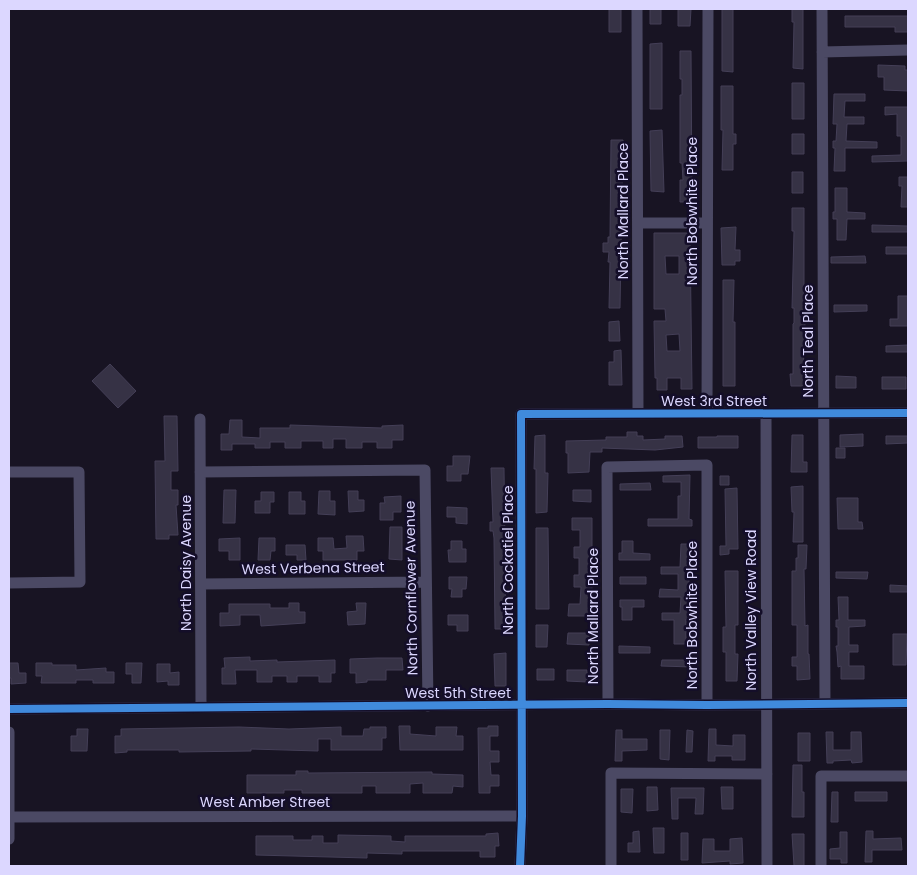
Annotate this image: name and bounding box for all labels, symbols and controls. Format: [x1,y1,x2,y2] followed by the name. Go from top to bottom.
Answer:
[682,136,702,285] street label: North Bobwhite Place
[613,143,633,279] street label: North Mallard Place
[798,284,818,397] street label: North Teal Place
[661,391,767,411] street label: West 3rd Street
[498,485,518,635] street label: North Cockatiel Place
[176,495,196,631] street label: North Daisy Avenue
[399,500,423,675] street label: North Cornflower Avenue
[741,529,761,691] street label: North Valley View Road
[682,540,702,689] street label: North Bobwhite Place
[583,548,603,684] street label: North Mallard Place
[241,557,385,579] street label: West Verbena Street
[405,683,511,703] street label: West 5th Street
[200,792,330,812] street label: West Amber Street

